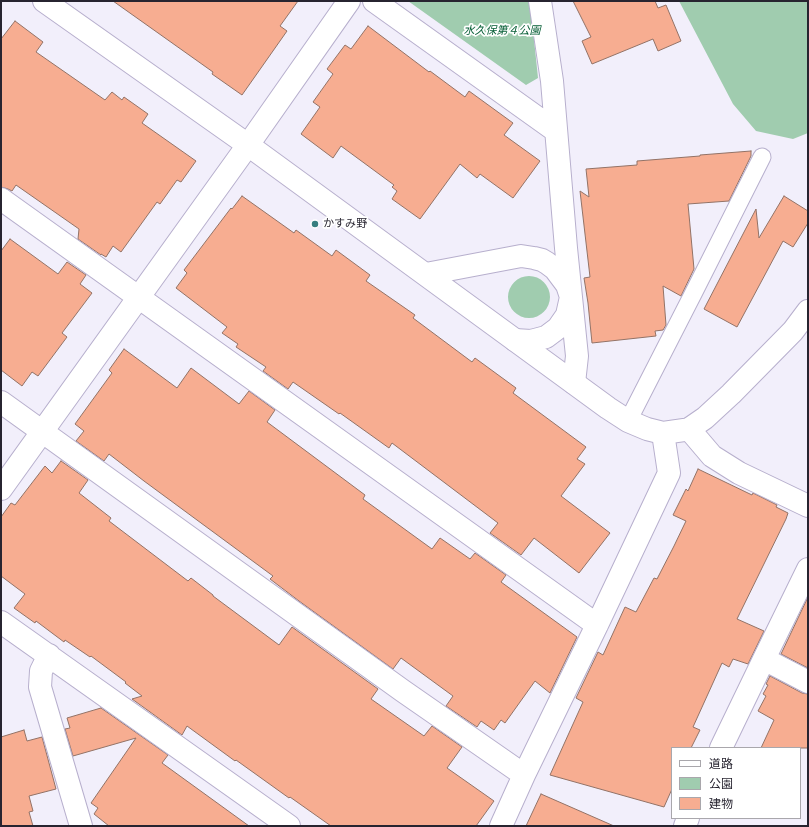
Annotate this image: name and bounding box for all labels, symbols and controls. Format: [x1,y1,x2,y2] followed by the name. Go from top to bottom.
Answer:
[464,24,540,38] park label: 水久保第４公園
[323,217,367,231] place label: かすみ野
[310,219,320,229] marker: かすみ野
[671,747,801,819] legend
[709,757,733,771] text: 道路
[709,777,733,791] text: 公園
[709,797,733,811] text: 建物

